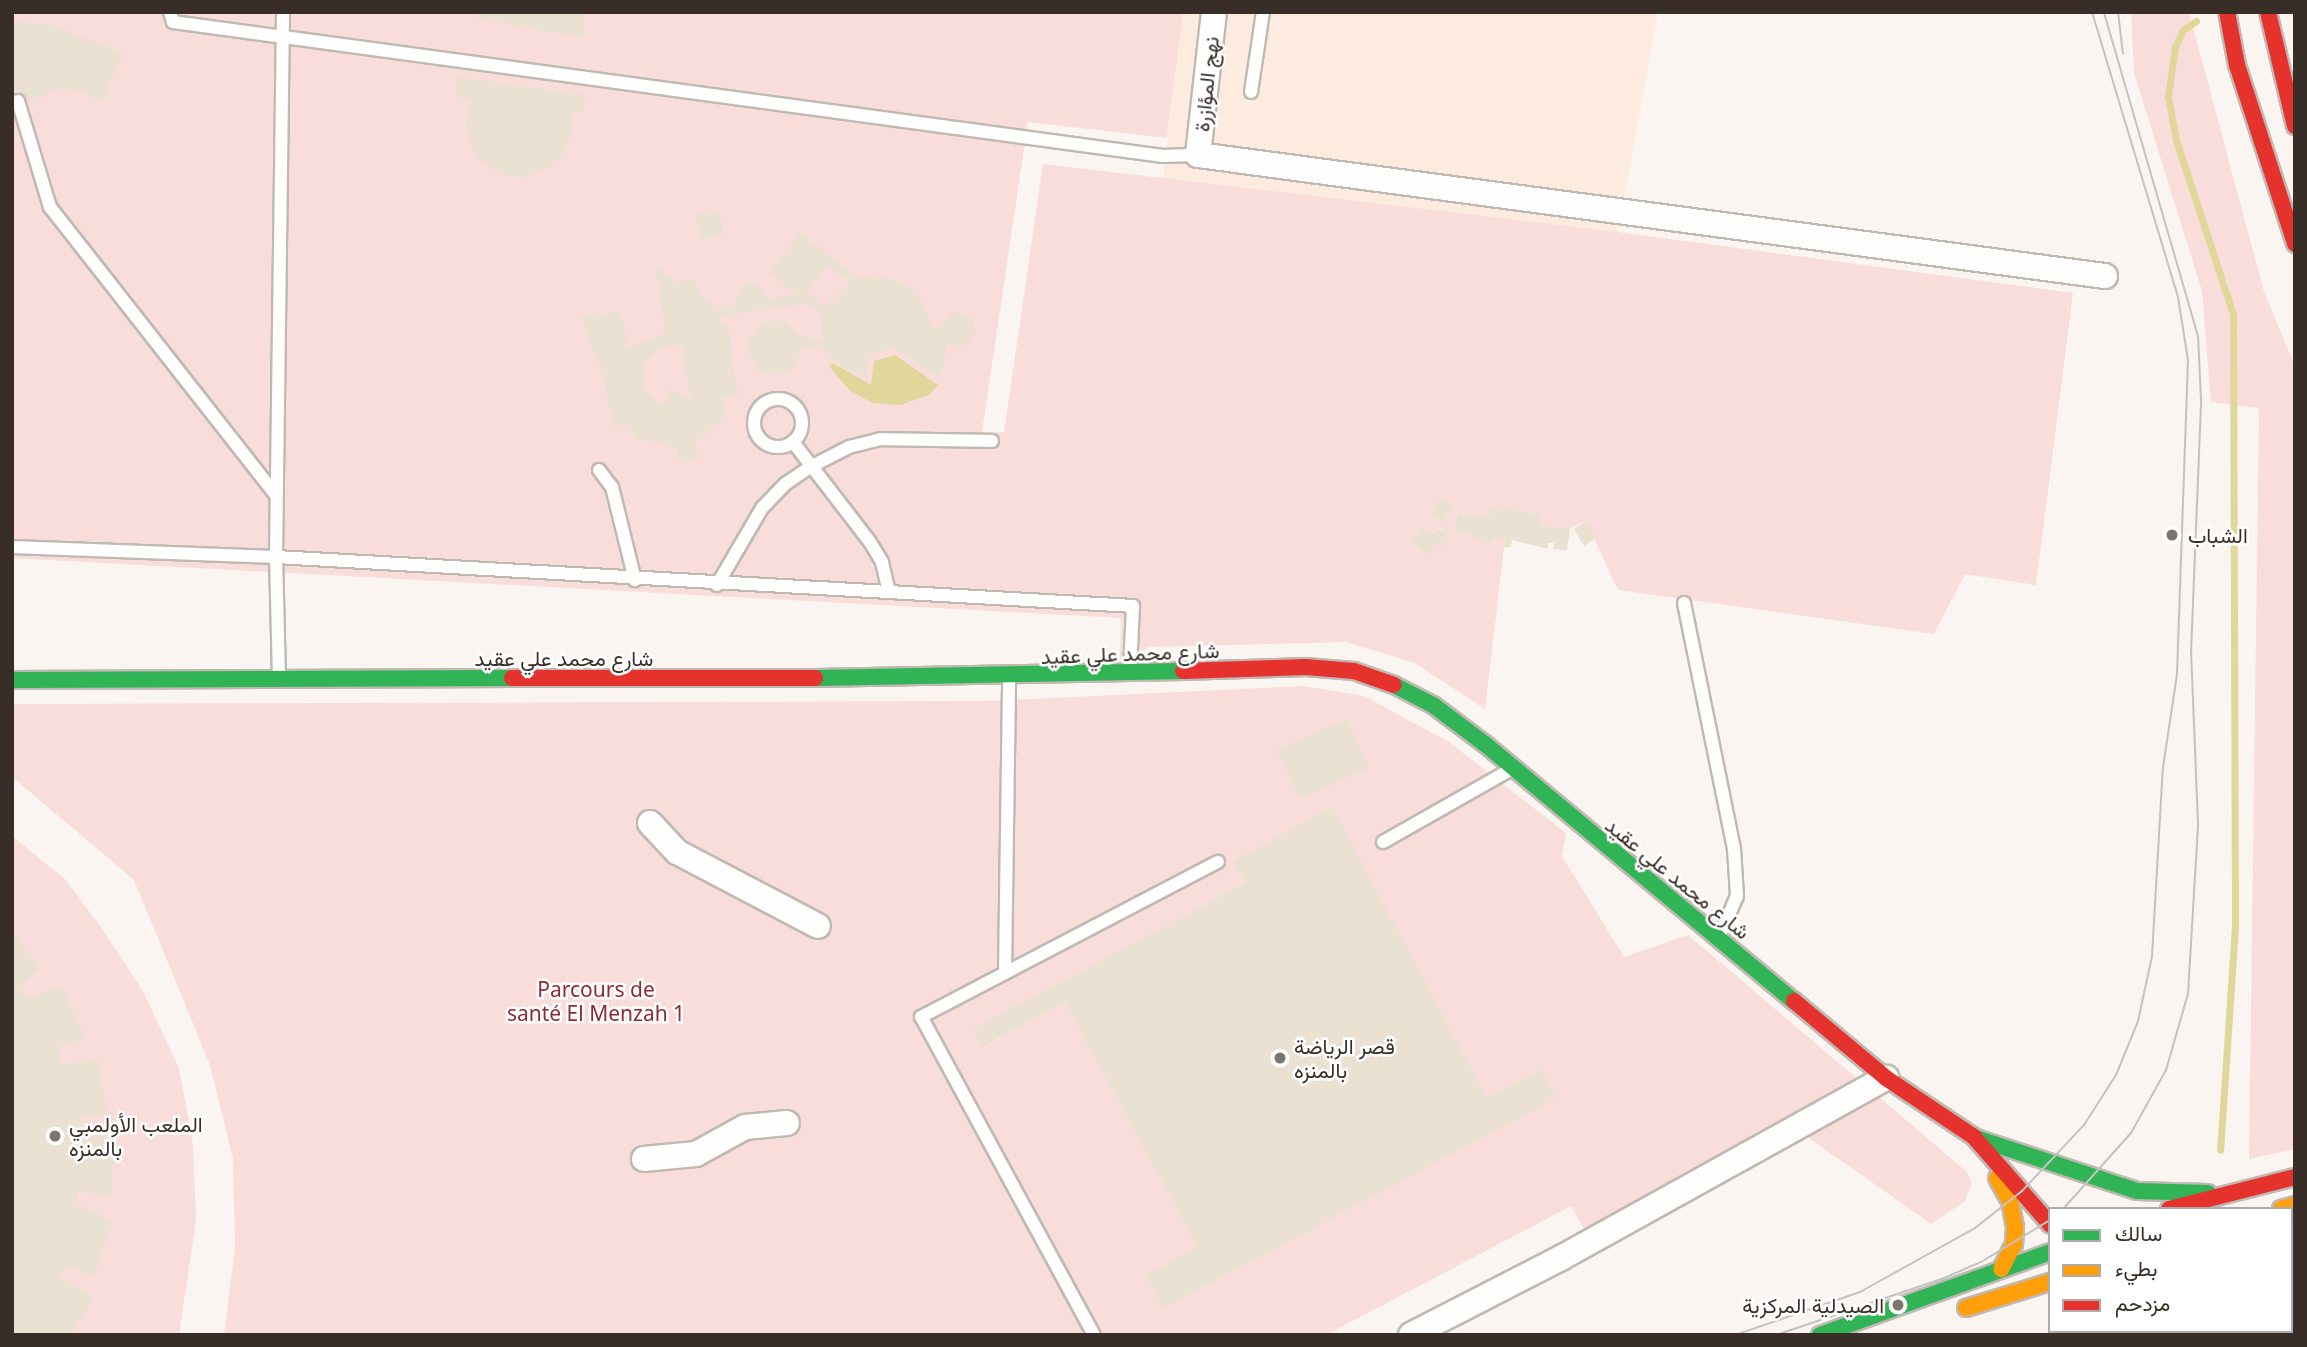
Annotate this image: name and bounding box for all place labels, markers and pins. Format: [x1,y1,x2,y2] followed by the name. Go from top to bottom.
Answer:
[2188,522,2248,548] place label: الشباب
[2162,525,2182,545] marker: الشباب
[1294,1033,1395,1083] place label: قصر الرياضة بالمنزه
[1272,1050,1288,1066] marker: قصر الرياضة بالمنزه
[69,1111,203,1161] place label: الملعب الأولمبي بالمنزه
[47,1128,63,1144] marker: الملعب الأولمبي بالمنزه
[1742,1292,1884,1318] place label: الصيدلية المركزية
[1890,1297,1906,1313] marker: الصيدلية المركزية

